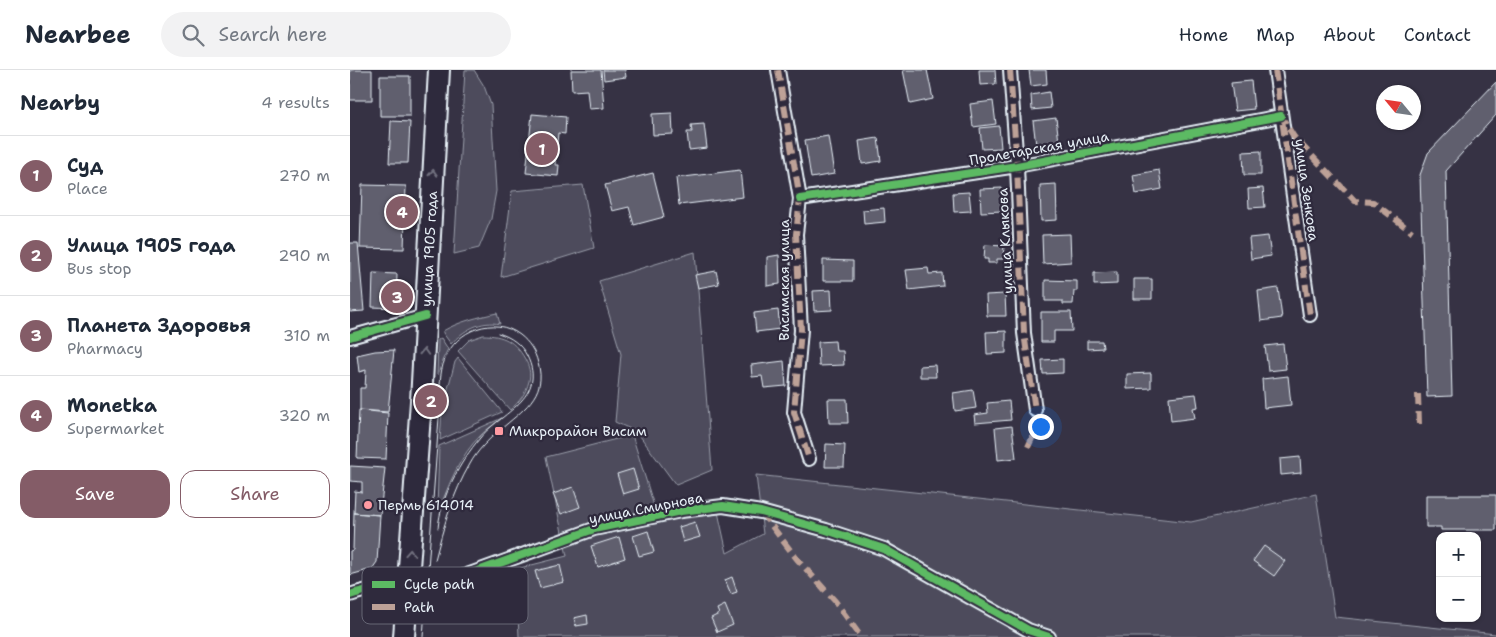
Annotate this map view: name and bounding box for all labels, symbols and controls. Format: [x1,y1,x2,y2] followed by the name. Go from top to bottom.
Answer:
[161,12,511,57] search box
[25,19,131,51] text: Nearbee
[179,21,207,49] icon: search
[219,22,327,47] text: Search here
[1179,23,1228,47] text: Home
[1256,23,1295,47] text: Map
[1323,23,1376,47] text: About
[1404,23,1471,47] text: Contact
[1376,85,1421,130] north arrow
[20,89,100,117] text: Nearby
[261,92,330,113] text: 4 results
[968,127,1111,169] street label: Пролетарская улица
[526,130,558,168] pin: 1
[1291,138,1323,243] street label: улица Зенкова
[67,153,103,178] text: Суд
[32,165,40,186] text: 1
[279,165,330,186] text: 270 m
[427,168,438,176] one-way arrow
[67,178,108,199] text: Place
[993,187,1017,294] street label: улица Клыкова
[417,190,441,307] street label: улица 1905 года
[386,193,418,231] pin: 4
[775,219,793,341] street label: Висимская улица
[67,233,235,258] text: Улица 1905 года
[30,245,42,266] text: 2
[278,245,330,266] text: 290 m
[67,258,132,279] text: Bus stop
[381,278,413,316] pin: 3
[67,313,251,338] text: Планета Здоровья
[30,325,42,346] text: 3
[283,325,330,346] text: 310 m
[67,338,143,359] text: Pharmacy
[418,348,429,356] one-way arrow
[415,382,447,420] pin: 2
[67,393,157,418] text: Monetka
[30,405,42,426] text: 4
[279,405,330,426] text: 320 m
[1028,414,1054,440] your location
[67,418,164,439] text: Supermarket
[509,422,647,440] place label: Микрорайон Висим
[493,425,505,437] marker: Микрорайон Висим
[20,470,170,518] button: Save
[180,470,330,518] button: Share
[587,488,705,528] street label: улица Смирнова
[378,496,474,514] place label: Пермь 614014
[362,499,374,511] marker: Пермь 614014
[1436,532,1481,622] map controls
[1436,532,1481,577] button: +
[404,549,415,557] one-way arrow
[362,567,528,624] legend
[404,575,475,593] text: Cycle path
[1436,577,1481,622] button: −
[404,598,435,616] text: Path

